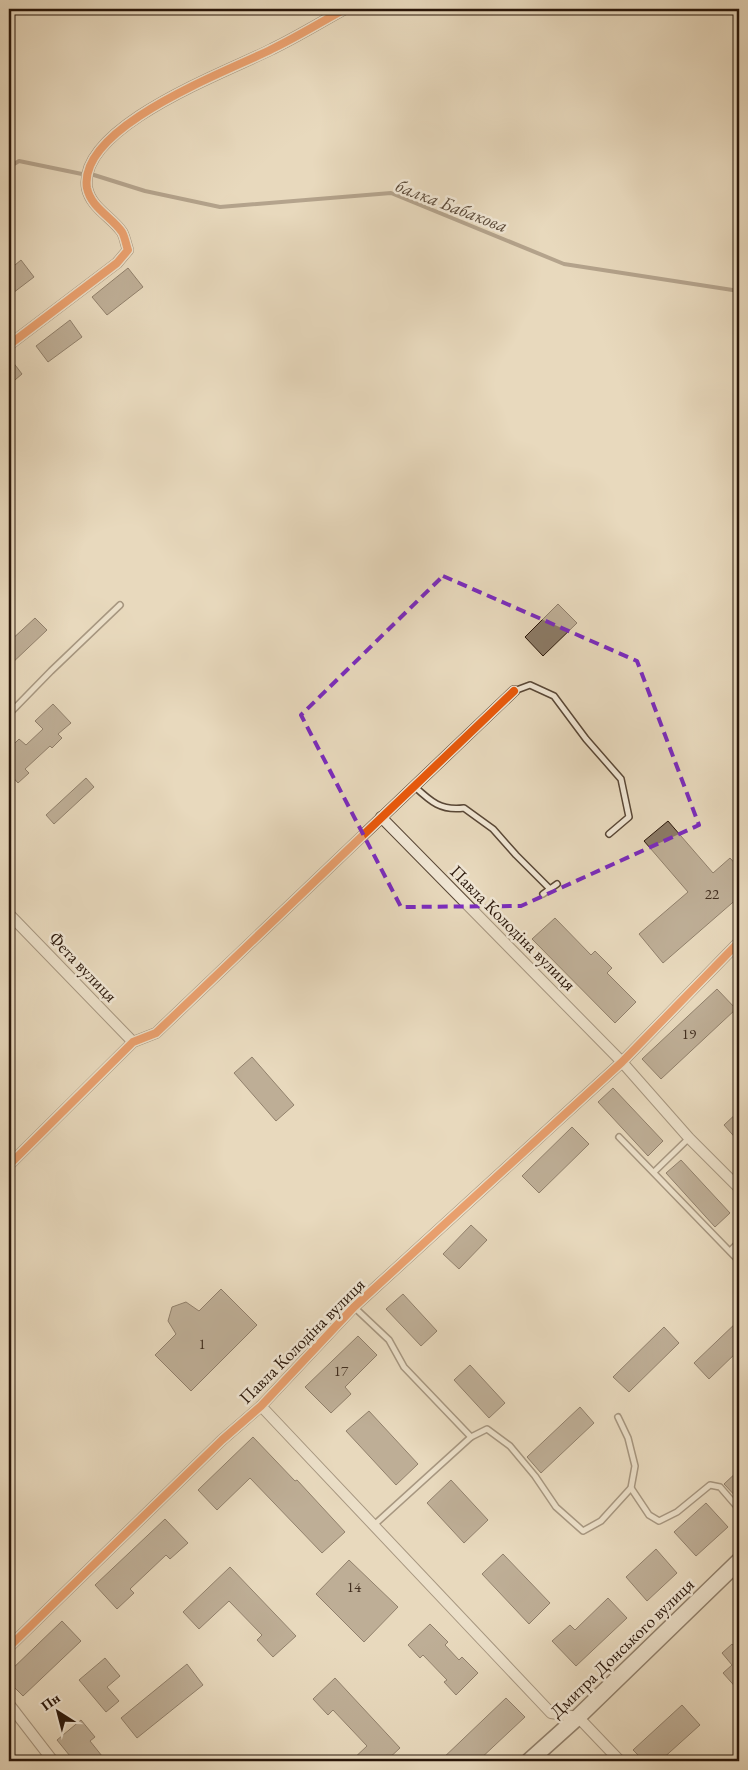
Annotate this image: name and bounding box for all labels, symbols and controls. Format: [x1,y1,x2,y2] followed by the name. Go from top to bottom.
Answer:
[392,173,511,238] water label: балка Бабакова
[445,860,581,996] street label: Павла Колодіна вулиця
[705,884,720,903] house number: 22
[44,927,123,1007] street label: Фета вулиця
[682,1024,696,1043] house number: 19
[234,1273,370,1409] street label: Павла Колодіна вулиця
[198,1334,206,1353] house number: 1
[334,1361,349,1380] house number: 17
[545,1573,699,1723] street label: Дмитра Донського вулиця
[347,1577,362,1596] house number: 14
[32,1688,82,1738] north arrow
[37,1689,63,1714] text: Пн

